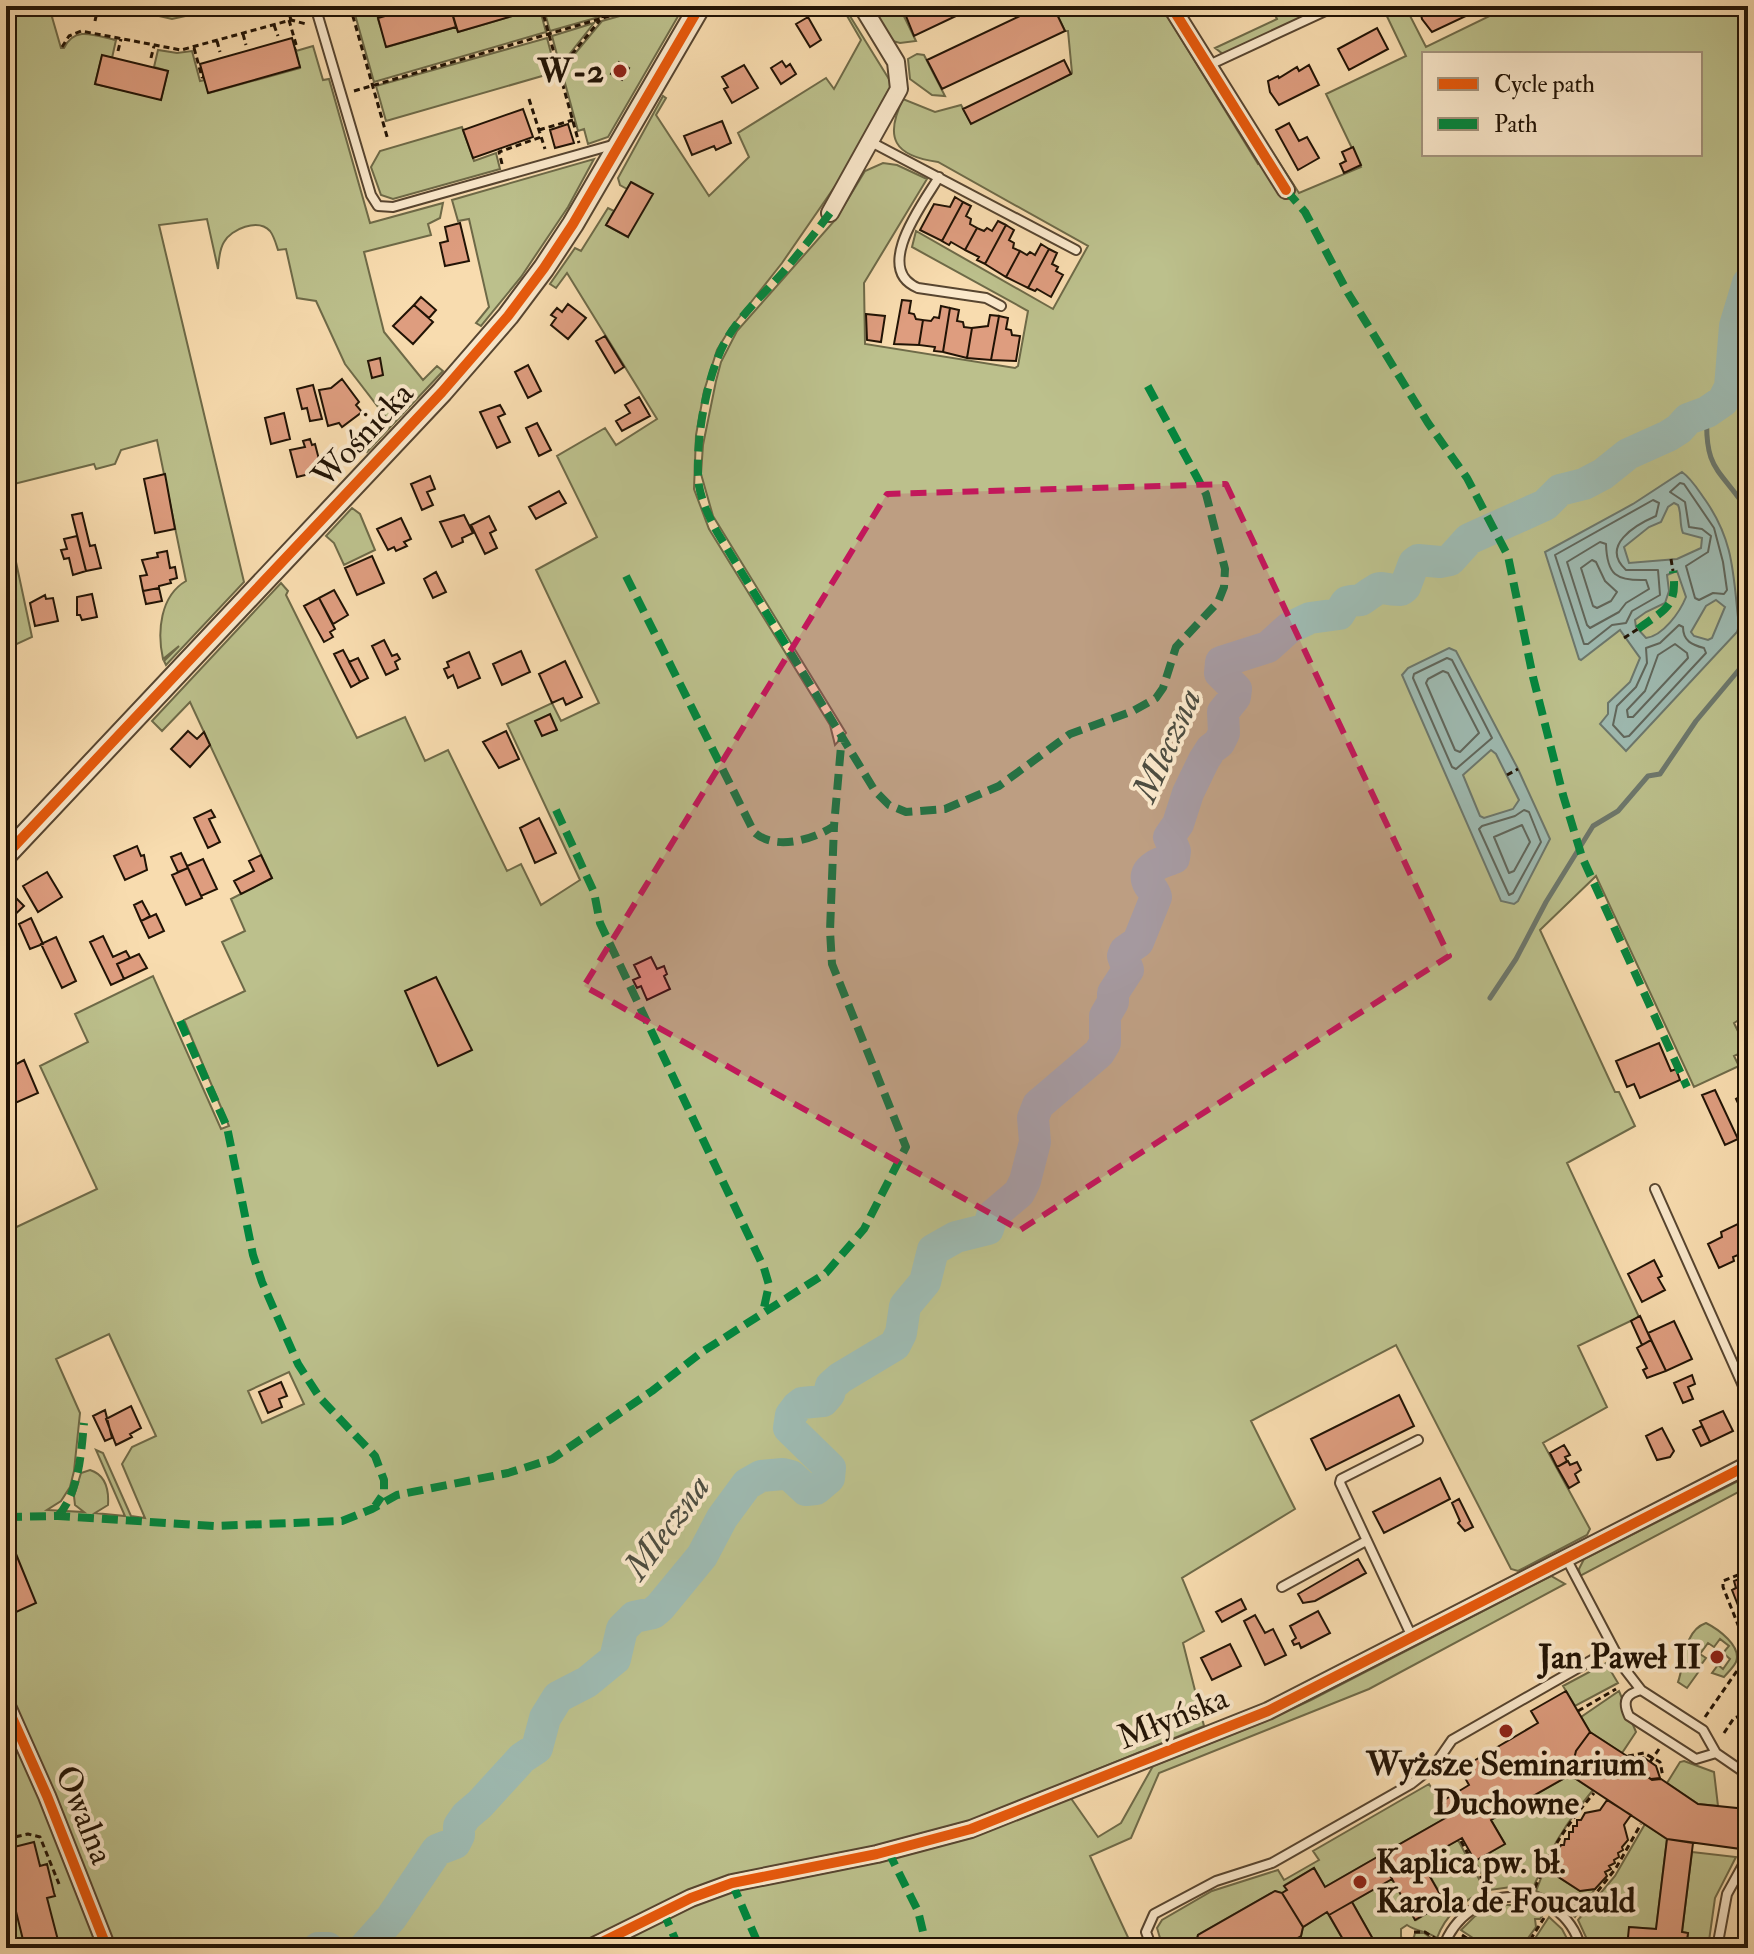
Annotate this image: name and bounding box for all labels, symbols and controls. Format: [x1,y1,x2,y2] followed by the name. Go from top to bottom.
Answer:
[537,50,604,93] place label: W-2
[1422,52,1702,156] legend
[611,62,629,80] marker: W-2
[1494,69,1595,100] text: Cycle path
[1494,109,1538,140] text: Path
[302,372,424,498] street label: Wośnicka
[1121,682,1212,810] water label: Mleczna
[613,1466,720,1590] water label: Mleczna
[1536,1636,1701,1679] place label: Jan Paweł II
[1708,1648,1726,1666] marker: Jan Paweł II
[1111,1676,1236,1760] street label: Młyńska
[1497,1722,1515,1740] marker: Wyższe Seminarium Duchowne
[1365,1743,1646,1825] place label: Wyższe Seminarium Duchowne
[45,1759,124,1872] street label: Owalna
[1376,1841,1636,1923] place label: Kaplica pw. bł. Karola de Foucauld
[1351,1873,1369,1891] marker: Kaplica pw. bł. Karola de Foucauld

